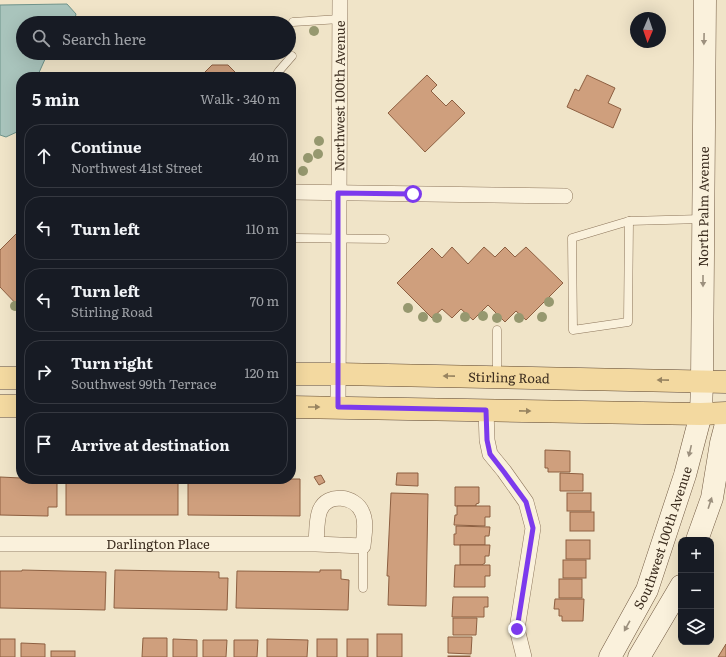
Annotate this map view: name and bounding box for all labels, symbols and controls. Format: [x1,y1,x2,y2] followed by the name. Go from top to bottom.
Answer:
[630,12,666,48] north arrow
[16,16,296,60] search box
[329,20,349,172] street label: Northwest 100th Avenue
[30,27,52,49] icon: search
[62,27,146,50] text: Search here
[701,33,708,45] one-way arrow
[32,86,80,111] text: 5 min
[200,89,280,108] text: Walk · 340 m
[71,135,141,158] text: Continue
[33,145,55,167] icon: ahead
[693,146,713,267] street label: North Palm Avenue
[249,147,279,166] text: 40 m
[71,158,203,177] text: Northwest 41st Street
[404,185,422,203] route start
[33,217,55,239] icon: left
[71,217,140,240] text: Turn left
[246,219,279,238] text: 110 m
[700,275,706,288] one-way arrow
[71,279,140,302] text: Turn left
[33,289,55,311] icon: left
[250,291,279,310] text: 70 m
[71,302,153,321] text: Stirling Road
[71,351,153,374] text: Turn right
[33,361,55,383] icon: right
[244,363,279,382] text: 120 m
[468,367,550,387] street label: Stirling Road
[442,373,455,379] one-way arrow
[71,374,216,393] text: Southwest 99th Terrace
[656,377,669,383] one-way arrow
[308,404,321,410] one-way arrow
[519,408,532,414] one-way arrow
[33,433,55,455] icon: arrive
[71,433,230,456] text: Arrive at destination
[687,445,693,457] one-way arrow
[628,464,696,612] street label: Southwest 100th Avenue
[707,497,713,509] one-way arrow
[106,534,210,553] street label: Darlington Place
[678,537,714,645] map controls
[678,537,714,573] button: +
[678,573,714,609] button: −
[678,609,714,645] button: layers
[508,620,526,638] route end
[624,620,631,631] one-way arrow

